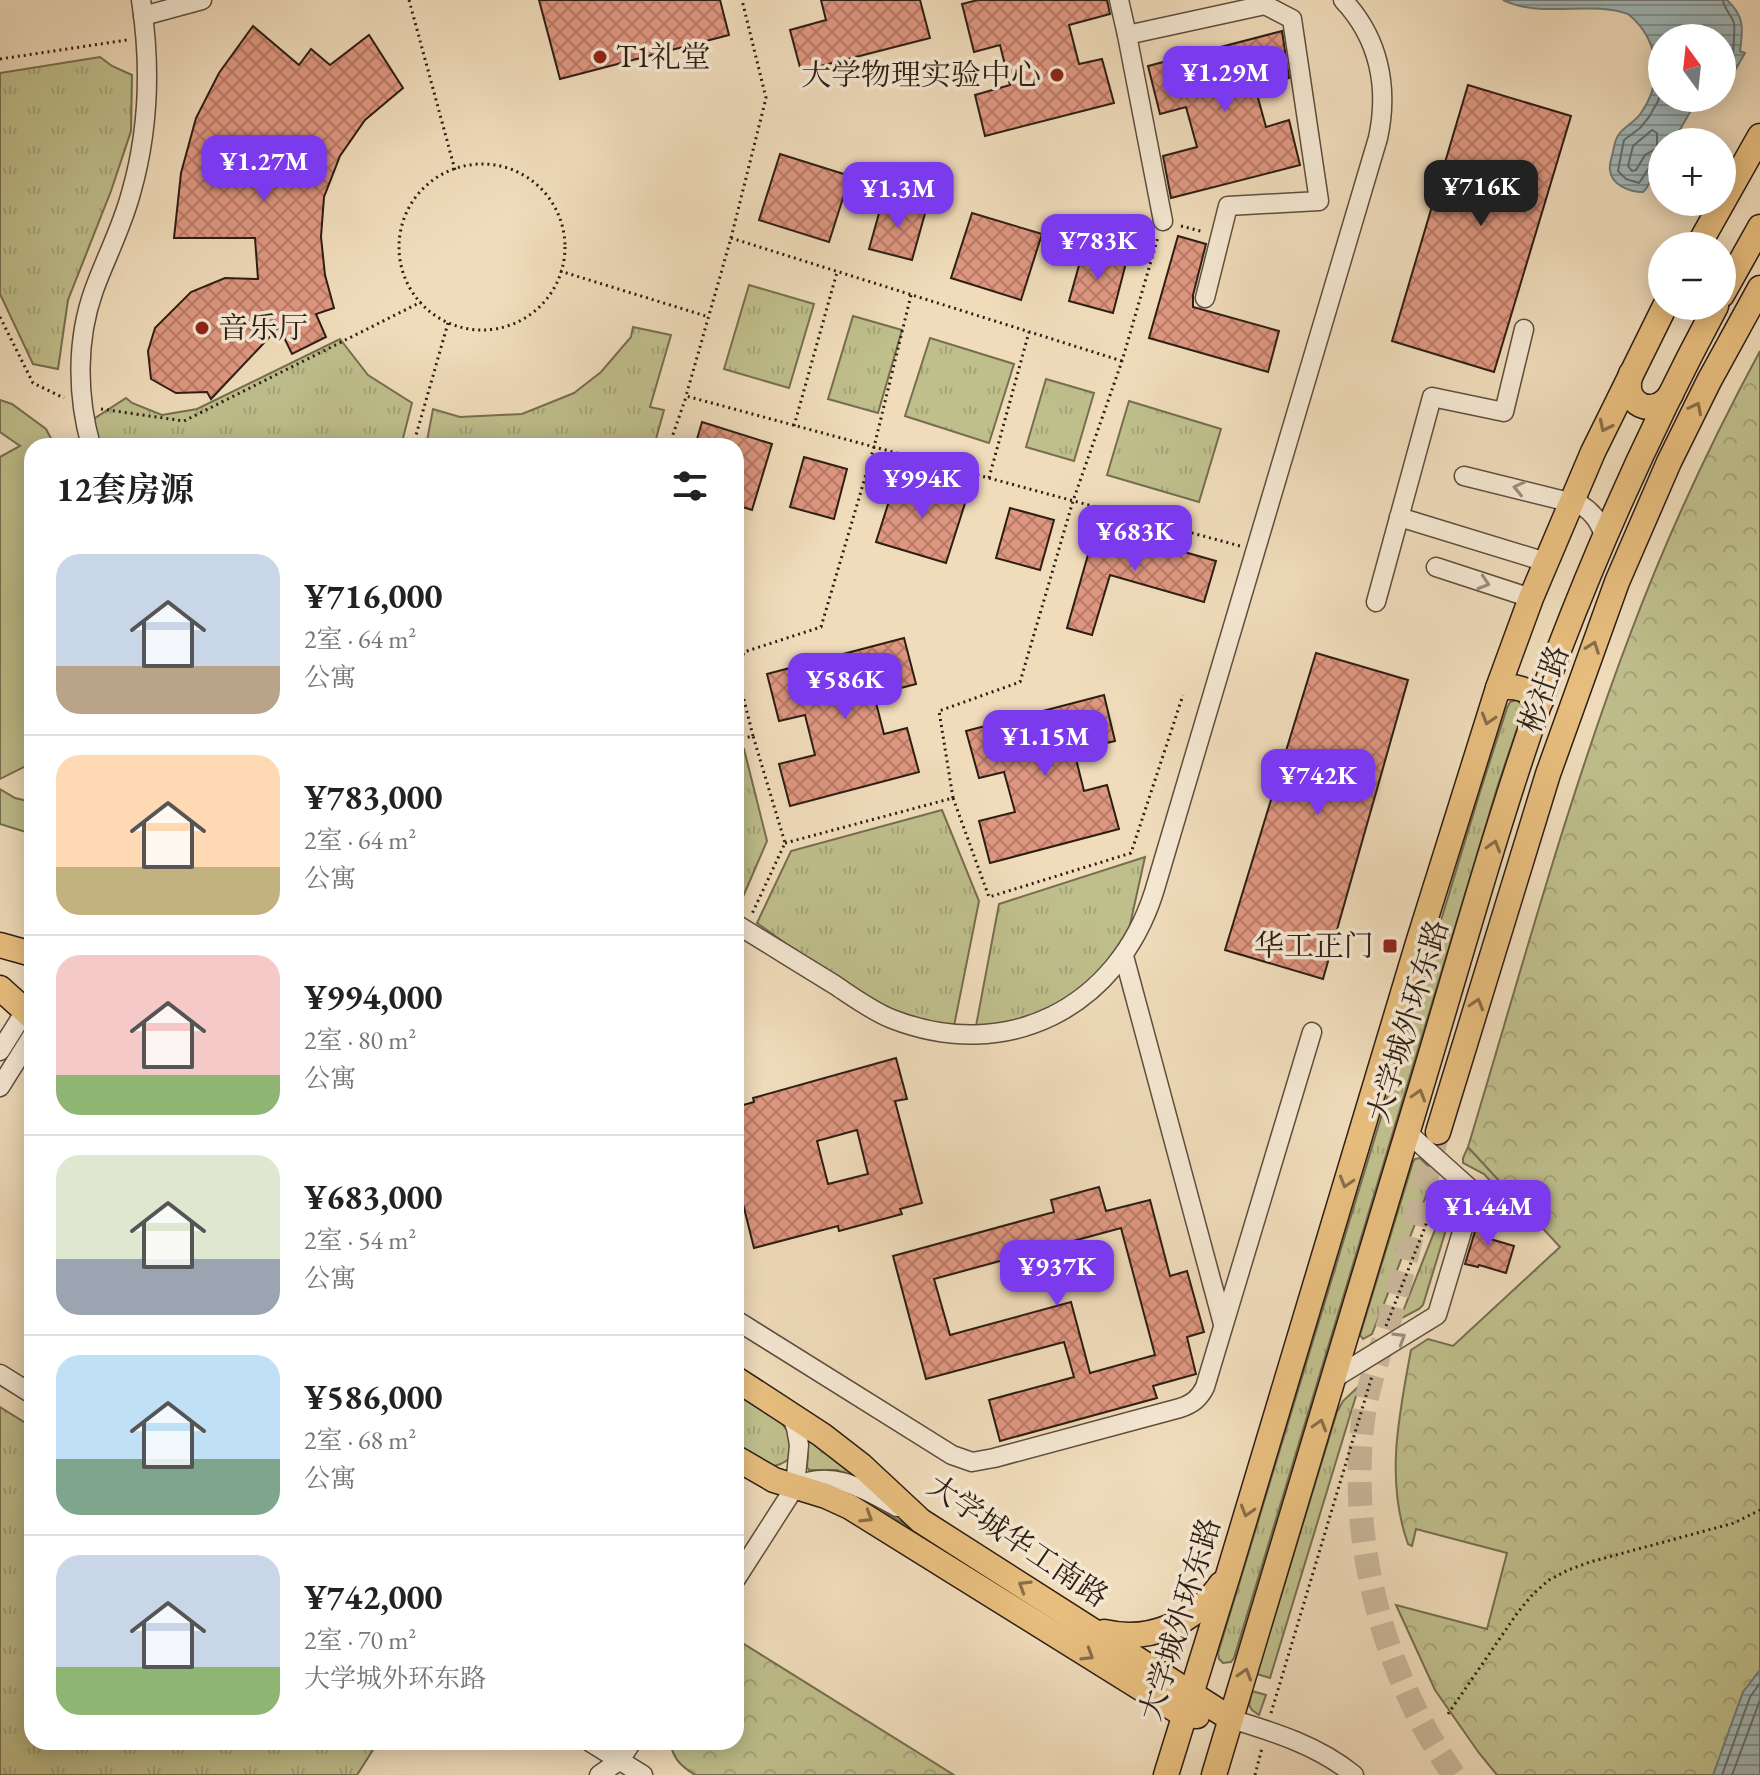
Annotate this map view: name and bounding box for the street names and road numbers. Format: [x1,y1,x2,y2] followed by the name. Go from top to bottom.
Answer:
[1510,640,1577,738] street label: 彬社路
[1358,915,1457,1127] street label: 大学城外环东路
[920,1466,1116,1615] street label: 大学城华工南路
[1130,1513,1229,1725] street label: 大学城外环东路

